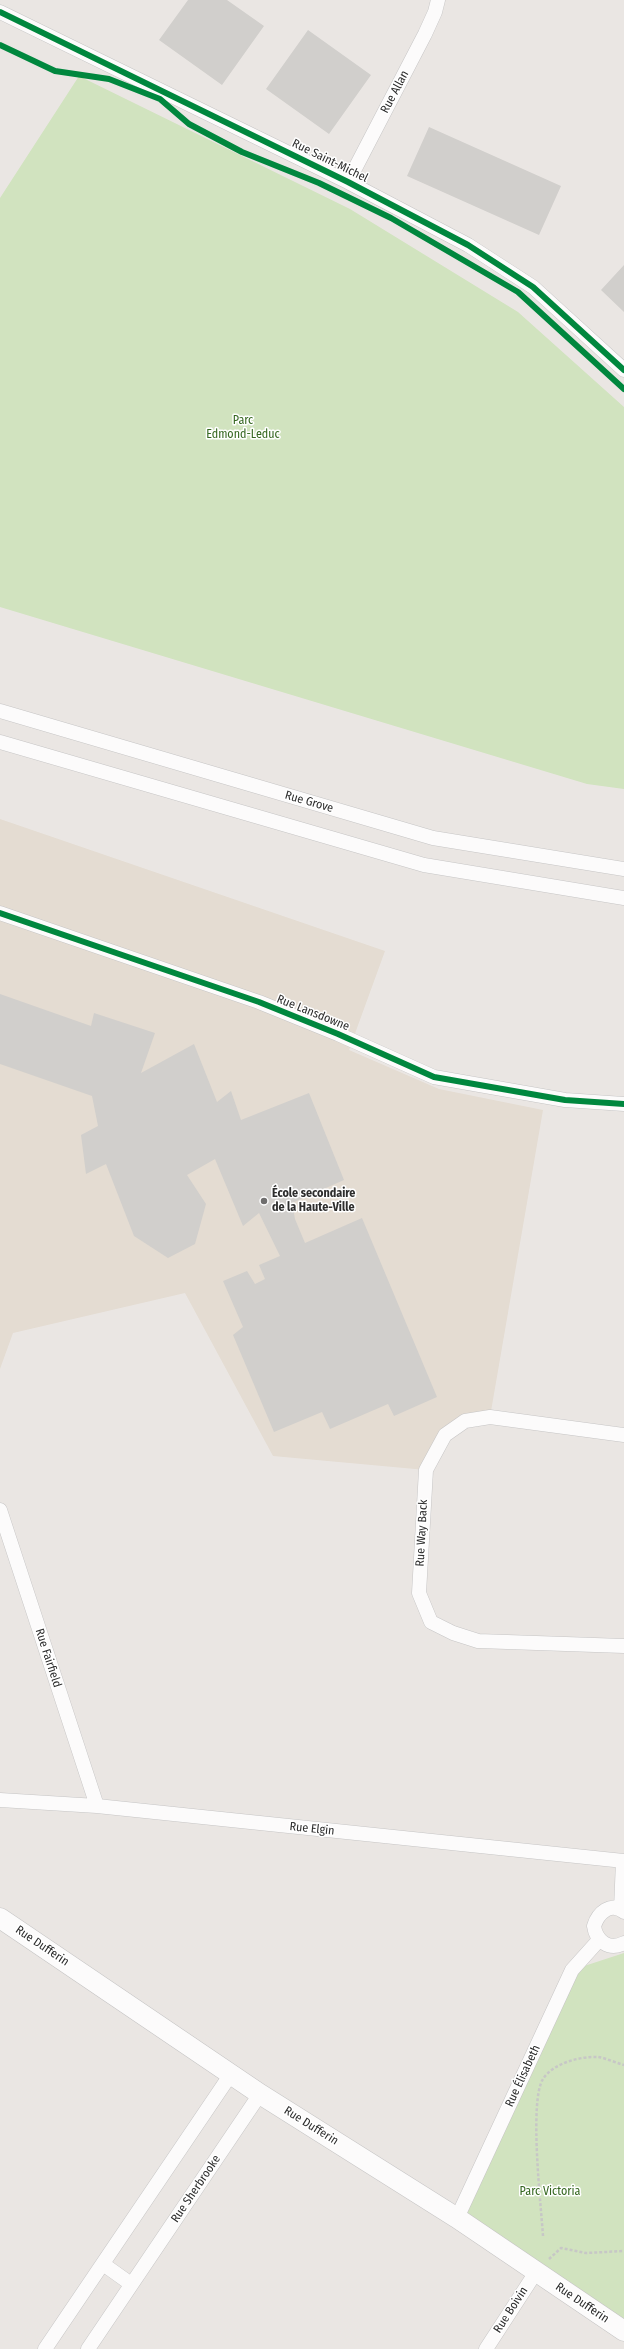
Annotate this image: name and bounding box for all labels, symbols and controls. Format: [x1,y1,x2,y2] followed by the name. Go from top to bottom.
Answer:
[378,68,412,116] street label: Rue Allan
[290,136,370,186] street label: Rue Saint-Michel
[206,414,280,442] park label: Parc Edmond-Leduc
[283,788,335,816] street label: Rue Grove
[275,992,351,1034] street label: Rue Lansdowne
[272,1187,355,1215] place label: École secondaire de la Haute-Ville
[259,1196,269,1206] marker: École secondaire de la Haute-Ville
[413,1499,431,1567] street label: Rue Way Back
[32,1627,64,1689] street label: Rue Fairfield
[289,1819,335,1839] street label: Rue Elgin
[12,1923,72,1969] street label: Rue Dufferin
[502,2043,544,2109] street label: Rue Élisabeth
[281,2104,341,2148] street label: Rue Dufferin
[168,2153,224,2225] street label: Rue Sherbrooke
[520,2185,580,2199] park label: Parc Victoria
[552,2280,612,2326] street label: Rue Dufferin
[491,2284,531,2336] street label: Rue Boivin

